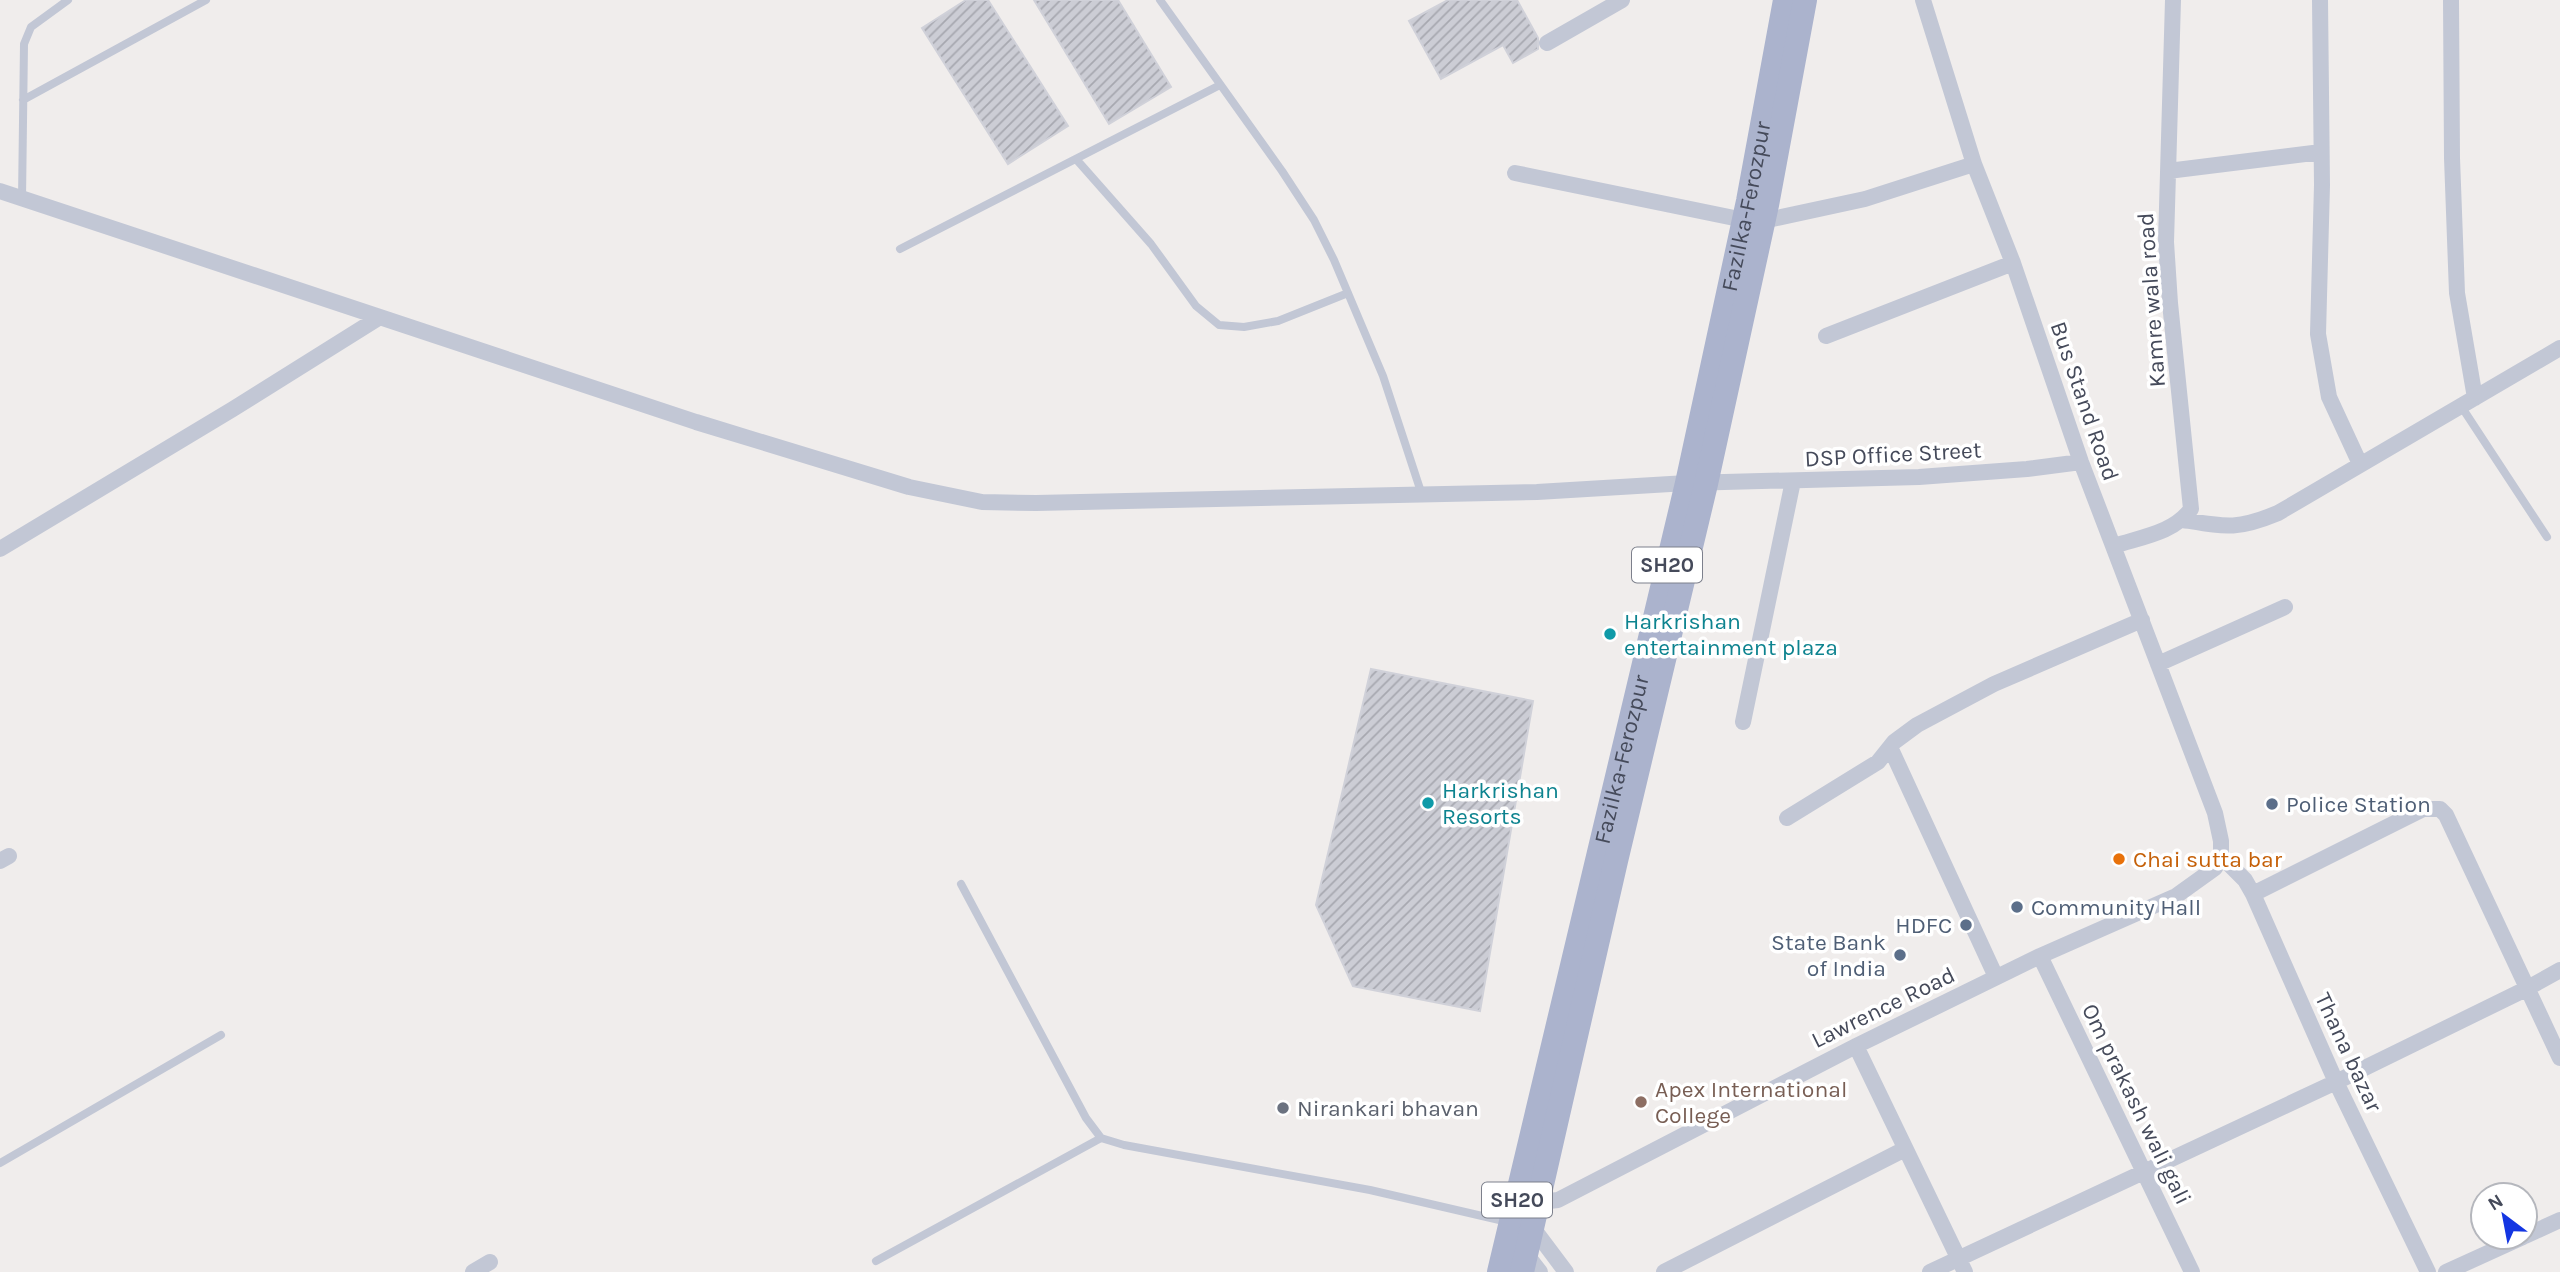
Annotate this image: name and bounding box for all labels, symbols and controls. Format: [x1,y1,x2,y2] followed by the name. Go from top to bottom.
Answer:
[1716,119,1777,294] street label: Fazilka-Ferozpur
[2132,212,2171,388] street label: Kamre wala road
[2045,318,2124,484] street label: Bus Stand Road
[1804,436,1982,473] street label: DSP Office Street
[1632,548,1702,582] road number: SH20
[1624,608,1838,661] place label: Harkrishan entertainment plaza
[1602,626,1618,642] marker: Harkrishan entertainment plaza
[1588,672,1655,847] street label: Fazilka-Ferozpur
[1442,777,1559,830] place label: Harkrishan Resorts
[2286,791,2431,818] place label: Police Station
[1420,795,1436,811] marker: Harkrishan Resorts
[2264,796,2280,812] marker: Police Station
[2133,846,2283,873] place label: Chai sutta bar
[2111,851,2127,867] marker: Chai sutta bar
[2031,894,2201,921] place label: Community Hall
[2009,899,2025,915] marker: Community Hall
[1895,912,1952,939] place label: HDFC
[1958,917,1974,933] marker: HDFC
[1771,929,1886,982] place label: State Bank of India
[1892,947,1908,963] marker: State Bank of India
[1807,961,1959,1054] street label: Lawrence Road
[2309,988,2388,1117] street label: Thana bazar
[2076,999,2197,1209] street label: Om prakash wali gali
[1655,1076,1847,1129] place label: Apex International College
[1633,1094,1649,1110] marker: Apex International College
[1297,1095,1479,1122] place label: Nirankari bhavan
[1275,1100,1291,1116] marker: Nirankari bhavan
[2469,1181,2539,1251] north arrow
[1482,1182,1552,1218] road number: SH20
[2484,1189,2507,1215] text: N

